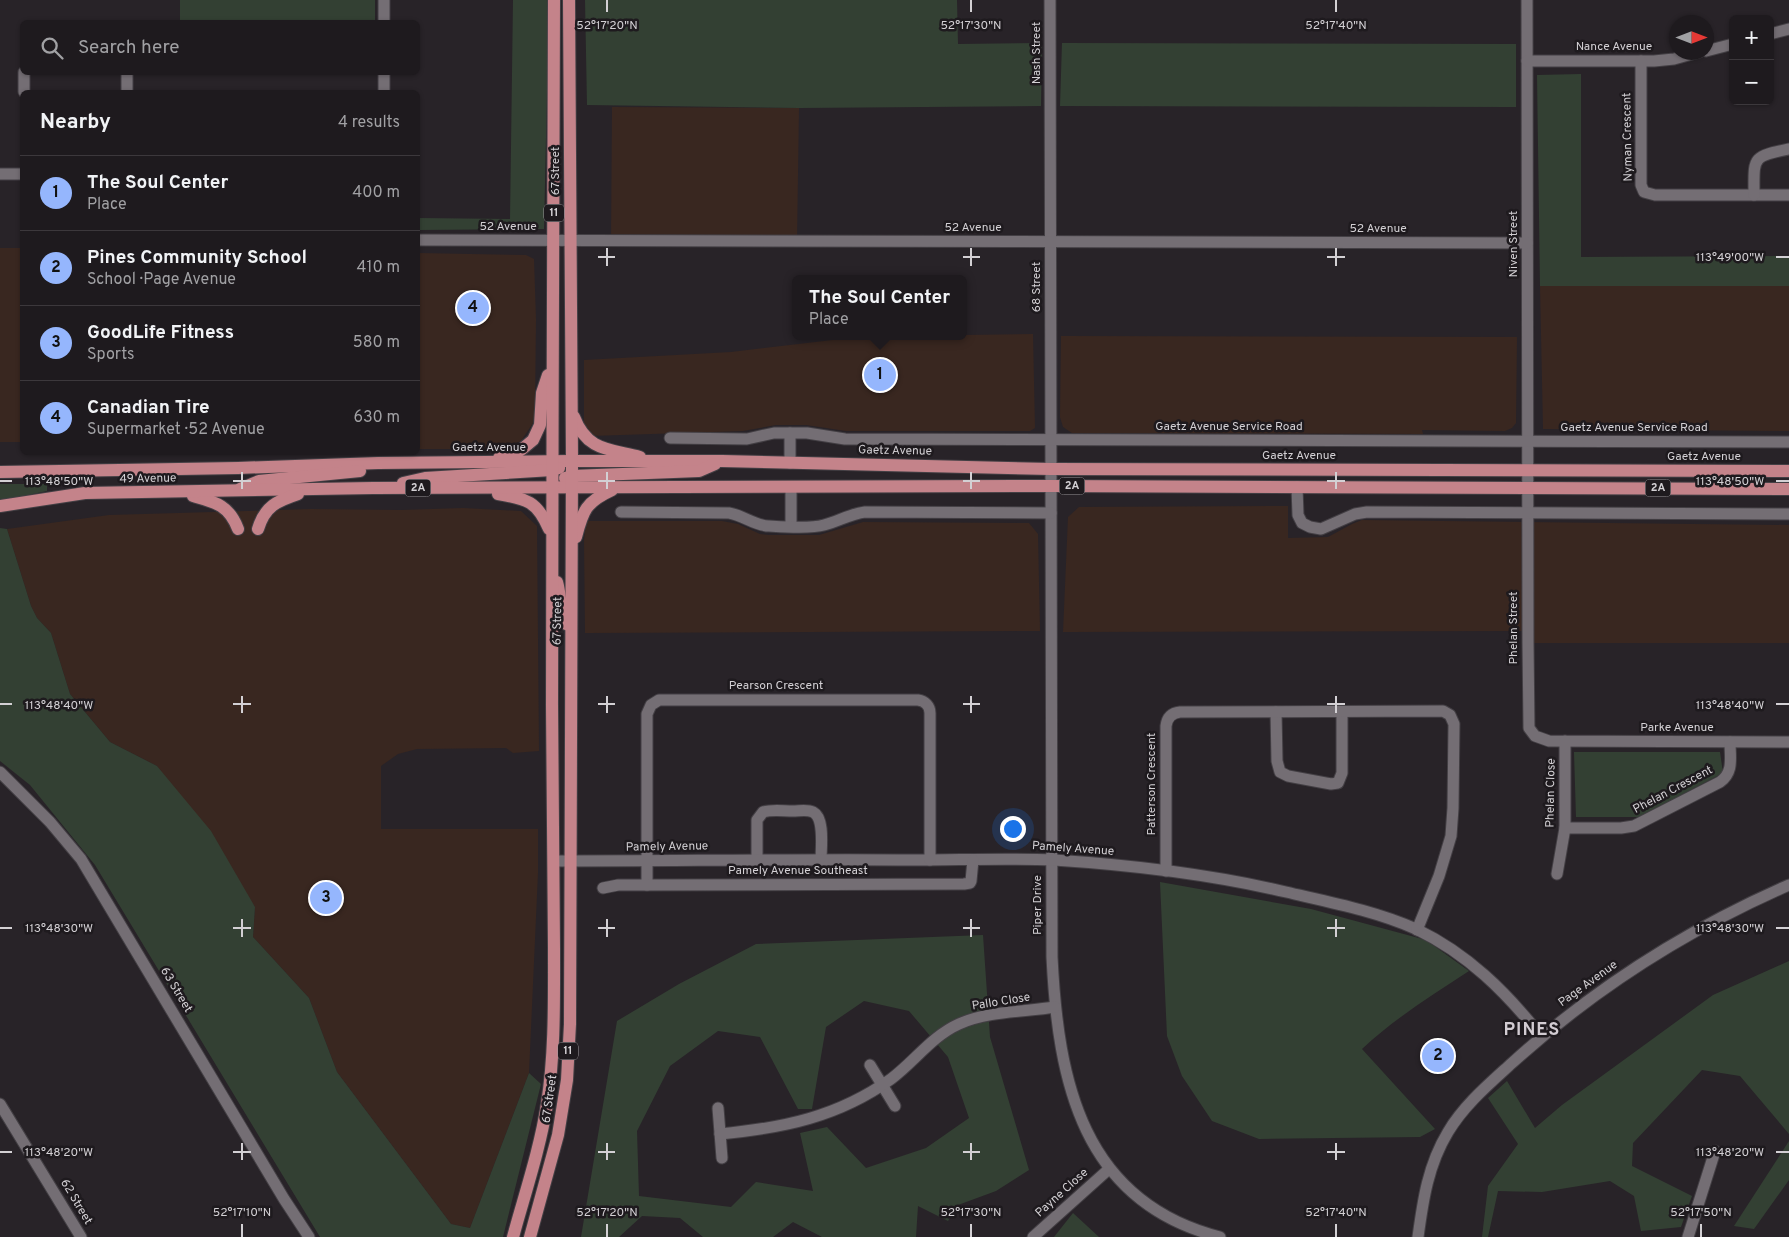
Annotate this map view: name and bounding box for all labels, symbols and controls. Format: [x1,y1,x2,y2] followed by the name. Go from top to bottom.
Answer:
[1669,15,1714,60] north arrow
[1729,15,1774,105] map controls
[1729,15,1774,60] button: +
[576,18,638,34] text: 52°17'20"N
[940,18,1002,34] text: 52°17'30"N
[1305,18,1367,34] text: 52°17'40"N
[20,20,420,75] search box
[1029,22,1045,84] street label: Nash Street
[38,34,66,62] icon: search
[78,36,180,60] text: Search here
[1576,39,1652,55] street label: Nance Avenue
[1729,60,1774,105] button: −
[1619,92,1637,182] street label: Nyman Crescent
[40,109,111,136] text: Nearby
[338,113,400,133] text: 4 results
[548,147,564,195] street label: 67 Street
[87,171,228,195] text: The Soul Center
[53,183,59,203] text: 1
[352,183,400,203] text: 400 m
[87,195,127,215] text: Place
[544,204,564,222] road number: 11
[1506,211,1522,277] street label: Niven Street
[479,219,537,235] street label: 52 Avenue
[944,220,1002,236] street label: 52 Avenue
[1349,221,1407,237] street label: 52 Avenue
[87,246,307,270] text: Pines Community School
[1696,250,1764,266] text: 113°49'00"W
[51,258,61,278] text: 2
[357,258,400,278] text: 410 m
[1029,262,1045,312] street label: 68 Street
[87,270,236,290] text: School · Page Avenue
[792,275,967,340] popup
[809,286,950,310] text: The Soul Center
[457,289,489,327] pin: 4
[809,310,849,330] text: Place
[87,321,234,345] text: GoodLife Fitness
[51,333,61,353] text: 3
[353,333,400,353] text: 580 m
[87,345,135,365] text: Sports
[864,356,896,394] pin: 1
[87,396,210,420] text: Canadian Tire
[51,408,61,428] text: 4
[353,408,400,428] text: 630 m
[1155,419,1303,435] street label: Gaetz Avenue Service Road
[87,420,265,440] text: Supermarket · 52 Avenue
[1560,420,1708,436] street label: Gaetz Avenue Service Road
[452,440,526,456] street label: Gaetz Avenue
[858,442,932,460] street label: Gaetz Avenue
[1262,448,1336,464] street label: Gaetz Avenue
[1667,449,1741,465] street label: Gaetz Avenue
[119,471,177,487] street label: 49 Avenue
[25,474,93,490] text: 113°48'50"W
[1696,474,1764,490] text: 113°48'50"W
[1060,478,1084,494] road number: 2A
[406,479,430,496] road number: 2A
[1646,479,1670,496] road number: 2A
[1506,591,1522,665] street label: Phelan Street
[550,597,566,645] street label: 67 Street
[729,678,823,694] street label: Pearson Crescent
[25,698,93,714] text: 113°48'40"W
[1696,698,1764,714] text: 113°48'40"W
[1640,720,1714,736] street label: Parke Avenue
[1144,733,1160,835] street label: Patterson Crescent
[1542,758,1560,828] street label: Phelan Close
[1630,762,1716,818] street label: Phelan Crescent
[1000,816,1026,842] your location
[626,838,708,856] street label: Pamely Avenue
[1031,838,1115,860] street label: Pamely Avenue
[728,863,868,879] street label: Pamely Avenue Southeast
[1030,875,1046,935] street label: Piper Drive
[310,879,342,917] pin: 3
[25,921,93,937] text: 113°48'30"W
[1696,921,1764,937] text: 113°48'30"W
[1555,957,1621,1011] street label: Page Avenue
[156,964,196,1016] street label: 63 Street
[971,989,1031,1015] street label: Pallo Close
[1504,1019,1560,1042] district label: PINES
[1422,1037,1454,1075] pin: 2
[558,1042,578,1060] road number: 11
[539,1074,561,1124] street label: 67 Street
[25,1145,93,1161] text: 113°48'20"W
[1696,1145,1764,1161] text: 113°48'20"W
[1032,1165,1092,1221] street label: Payne Close
[56,1176,96,1228] street label: 62 Street
[213,1205,271,1221] text: 52°17'10"N
[576,1205,638,1221] text: 52°17'20"N
[940,1205,1002,1221] text: 52°17'30"N
[1305,1205,1367,1221] text: 52°17'40"N
[1670,1205,1732,1221] text: 52°17'50"N

